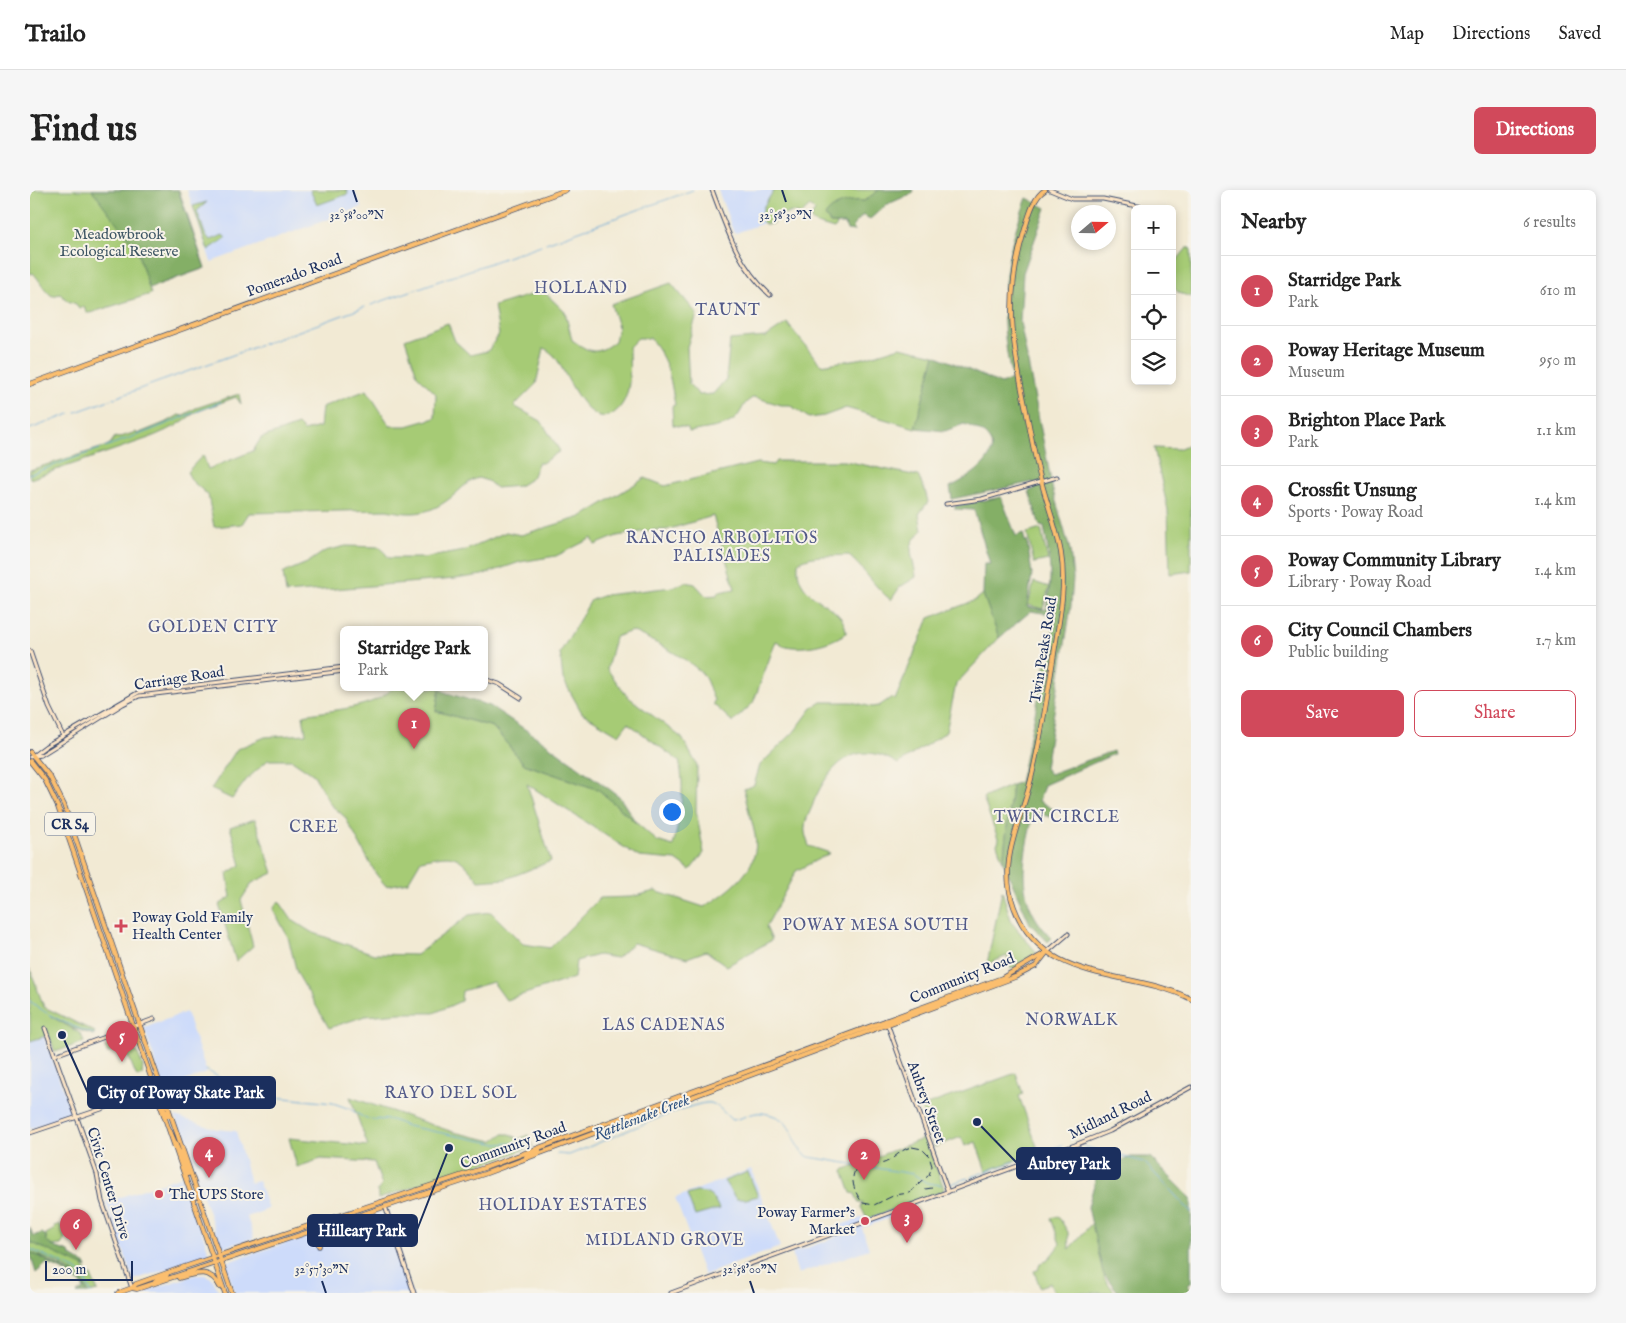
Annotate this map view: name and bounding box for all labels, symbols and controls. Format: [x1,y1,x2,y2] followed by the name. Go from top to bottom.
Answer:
[25,19,86,50] text: Trailo
[1390,23,1424,46] text: Map
[1452,23,1530,46] text: Directions
[1558,23,1601,46] text: Saved
[1474,107,1596,154] button: Directions
[30,108,137,153] text: Find us
[1071,205,1116,250] north arrow
[1131,205,1176,385] map controls
[1131,205,1176,250] button: +
[330,208,385,223] text: 32°58'00"N
[760,208,813,223] text: 32°58'30"N
[1241,209,1306,236] text: Nearby
[1523,213,1576,233] text: 6 results
[60,225,178,261] park label: Meadowbrook Ecological Reserve
[244,249,345,302] street label: Pomerado Road
[1131,250,1176,295] button: −
[1288,269,1401,293] text: Starridge Park
[534,279,628,299] district label: HOLLAND
[1254,281,1260,301] text: 1
[1540,281,1576,301] text: 610 m
[1288,293,1318,313] text: Park
[1131,295,1176,340] button: locate
[695,301,761,321] district label: TAUNT
[1288,339,1485,363] text: Poway Heritage Museum
[1131,340,1176,385] button: layers
[1253,351,1261,371] text: 2
[1540,351,1576,371] text: 950 m
[1288,363,1345,383] text: Museum
[1288,409,1445,433] text: Brighton Place Park
[1254,421,1260,441] text: 3
[1536,421,1576,441] text: 1.1 km
[1288,433,1318,453] text: Park
[1288,479,1417,503] text: Crossfit Unsung
[1253,491,1261,511] text: 4
[1534,491,1576,511] text: 1.4 km
[1288,503,1423,523] text: Sports · Poway Road
[626,529,818,567] district label: RANCHO ARBOLITOS PALISADES
[1288,549,1501,573] text: Poway Community Library
[1254,561,1260,581] text: 5
[1534,561,1576,581] text: 1.4 km
[1288,573,1431,593] text: Library · Poway Road
[1026,595,1061,704] street label: Twin Peaks Road
[148,618,278,638] district label: GOLDEN CITY
[1288,619,1472,643] text: City Council Chambers
[340,626,488,691] popup
[1254,631,1260,651] text: 6
[1536,631,1576,651] text: 1.7 km
[358,637,470,661] text: Starridge Park
[1288,643,1388,663] text: Public building
[358,661,388,681] text: Park
[133,662,226,695] street label: Carriage Road
[1241,690,1404,737] button: Save
[1414,690,1576,737] button: Share
[398,708,430,749] pin: 1
[659,799,685,825] your location
[994,808,1120,828] district label: TWIN CIRCLE
[45,812,95,836] road number: CR S4
[289,818,339,838] district label: CREE
[132,908,254,944] place label: Poway Gold Family Health Center
[783,916,969,936] district label: POWAY MESA SOUTH
[114,919,128,933] marker: Poway Gold Family Health Center
[907,948,1018,1008] street label: Community Road
[1025,1011,1119,1031] district label: NORWALK
[602,1016,726,1036] district label: LAS CADENAS
[106,1021,138,1062] pin: 5
[903,1057,950,1146] street label: Aubrey Street
[88,1077,275,1108] callout: City of Poway Skate Park
[98,1084,265,1104] text: City of Poway Skate Park
[384,1084,518,1104] district label: RAYO DEL SOL
[1066,1087,1156,1144] street label: Midland Road
[591,1090,693,1145] water label: Rattlesnake Creek
[458,1117,570,1173] street label: Community Road
[82,1125,135,1242] street label: Civic Center Drive
[193,1137,225,1178] pin: 4
[848,1139,880,1180] pin: 2
[1017,1148,1120,1179] callout: Aubrey Park
[1027,1155,1111,1175] text: Aubrey Park
[169,1185,264,1204] place label: The UPS Store
[153,1188,165,1200] marker: The UPS Store
[478,1196,648,1216] district label: HOLIDAY ESTATES
[891,1202,923,1243] pin: 3
[757,1203,855,1239] place label: Poway Farmer's Market
[60,1209,92,1250] pin: 6
[308,1215,417,1246] callout: Hilleary Park
[859,1215,871,1227] marker: Poway Farmer's Market
[318,1222,407,1242] text: Hilleary Park
[585,1231,745,1251] district label: MIDLAND GROVE
[45,1258,132,1281] scale bar
[52,1261,86,1279] text: 200 m
[295,1262,350,1277] text: 32°57'30"N
[723,1262,778,1277] text: 32°58'00"N

